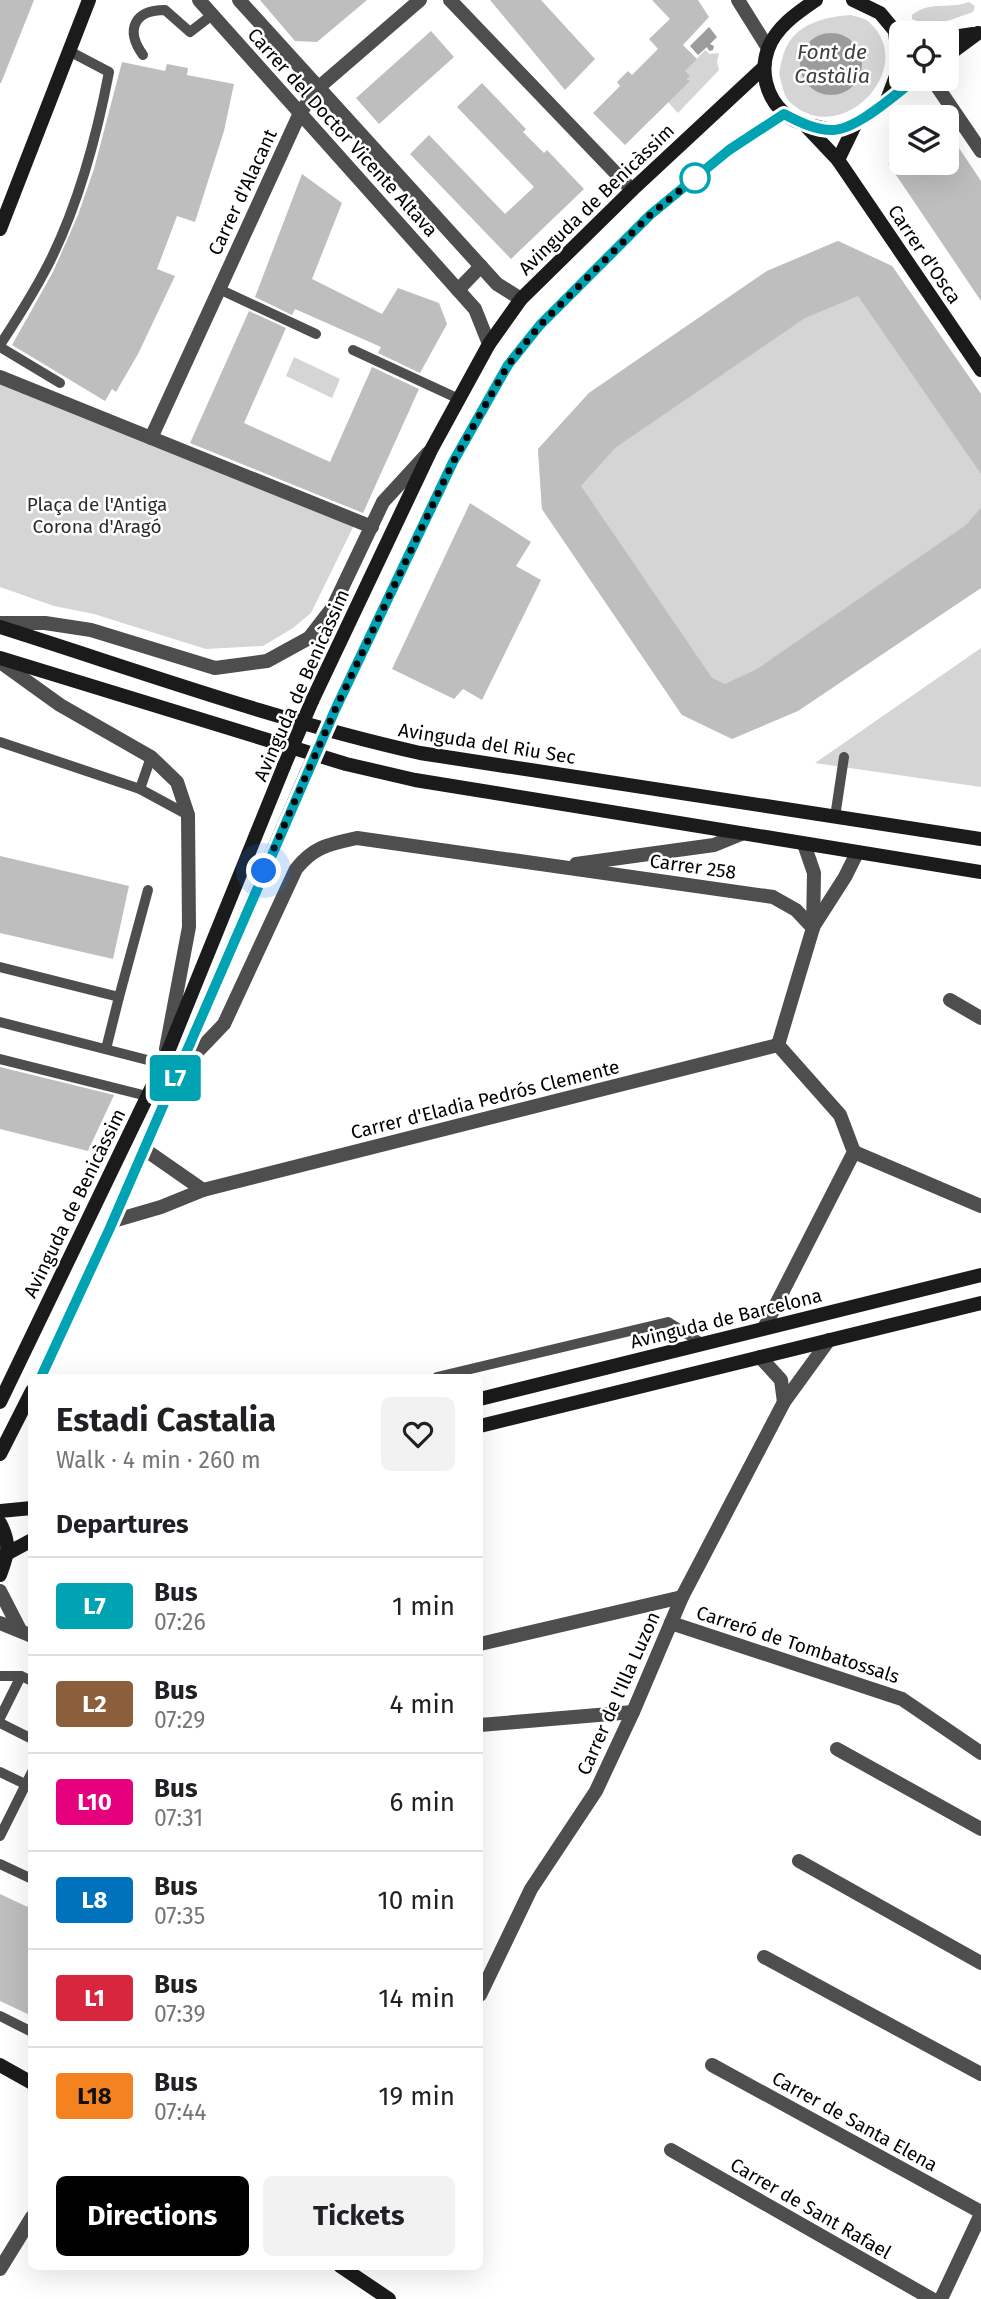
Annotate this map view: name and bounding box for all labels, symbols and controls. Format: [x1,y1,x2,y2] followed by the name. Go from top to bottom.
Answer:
[889,21,959,175] map controls
[889,21,959,91] button: locate
[243,23,443,241] street label: Carrer del Doctor Vicente Altava
[794,39,870,89] water label: Font de Castàlia
[889,105,959,175] button: layers
[514,119,679,280] street label: Avinguda de Benicàssim
[203,125,282,259] street label: Carrer d'Alacant
[680,163,710,193] unlabelled marker
[883,200,966,308] street label: Carrer d'Osca
[27,493,167,538] park label: Plaça de l'Antiga Corona d'Aragó
[249,586,354,785] street label: Avinguda de Benicàssim
[397,718,577,769] street label: Avinguda del Riu Sec
[648,849,738,884] street label: Carrer 258
[246,853,281,888] your location
[144,1055,206,1101] line badge: L7
[348,1055,622,1144] street label: Carrer d'Eladia Pedrós Clemente
[164,1064,186,1092] text: L7
[19,1105,130,1302] street label: Avinguda de Benicàssim
[628,1284,824,1353] street label: Avinguda de Barcelona
[381,1397,455,1471] button: heart
[56,1400,276,1440] text: Estadi Castalia
[56,1446,261,1474] text: Walk · 4 min · 260 m
[56,1509,189,1540] text: Departures
[154,1577,197,1608] text: Bus
[392,1591,455,1622] text: 1 min
[83,1592,106,1620] text: L7
[693,1601,902,1688] street label: Carreró de Tombatossals
[154,1608,206,1636] text: 07:26
[572,1608,665,1778] street label: Carrer de l'Illa Luzon
[154,1675,197,1706] text: Bus
[389,1689,455,1720] text: 4 min
[82,1690,107,1718] text: L2
[154,1706,205,1734] text: 07:29
[154,1773,197,1804] text: Bus
[389,1787,455,1818] text: 6 min
[77,1788,112,1816] text: L10
[154,1804,203,1832] text: 07:31
[154,1871,197,1902] text: Bus
[377,1885,455,1916] text: 10 min
[81,1886,108,1914] text: L8
[154,1902,205,1930] text: 07:35
[154,1969,197,2000] text: Bus
[378,1983,455,2014] text: 14 min
[84,1984,105,2012] text: L1
[154,2000,206,2028] text: 07:39
[768,2066,942,2176] street label: Carrer de Santa Elena
[154,2067,197,2098] text: Bus
[378,2081,455,2112] text: 19 min
[77,2082,112,2110] text: L18
[154,2098,206,2126] text: 07:44
[726,2153,896,2264] street label: Carrer de Sant Rafael
[56,2176,249,2256] button: Directions
[263,2176,455,2256] button: Tickets

